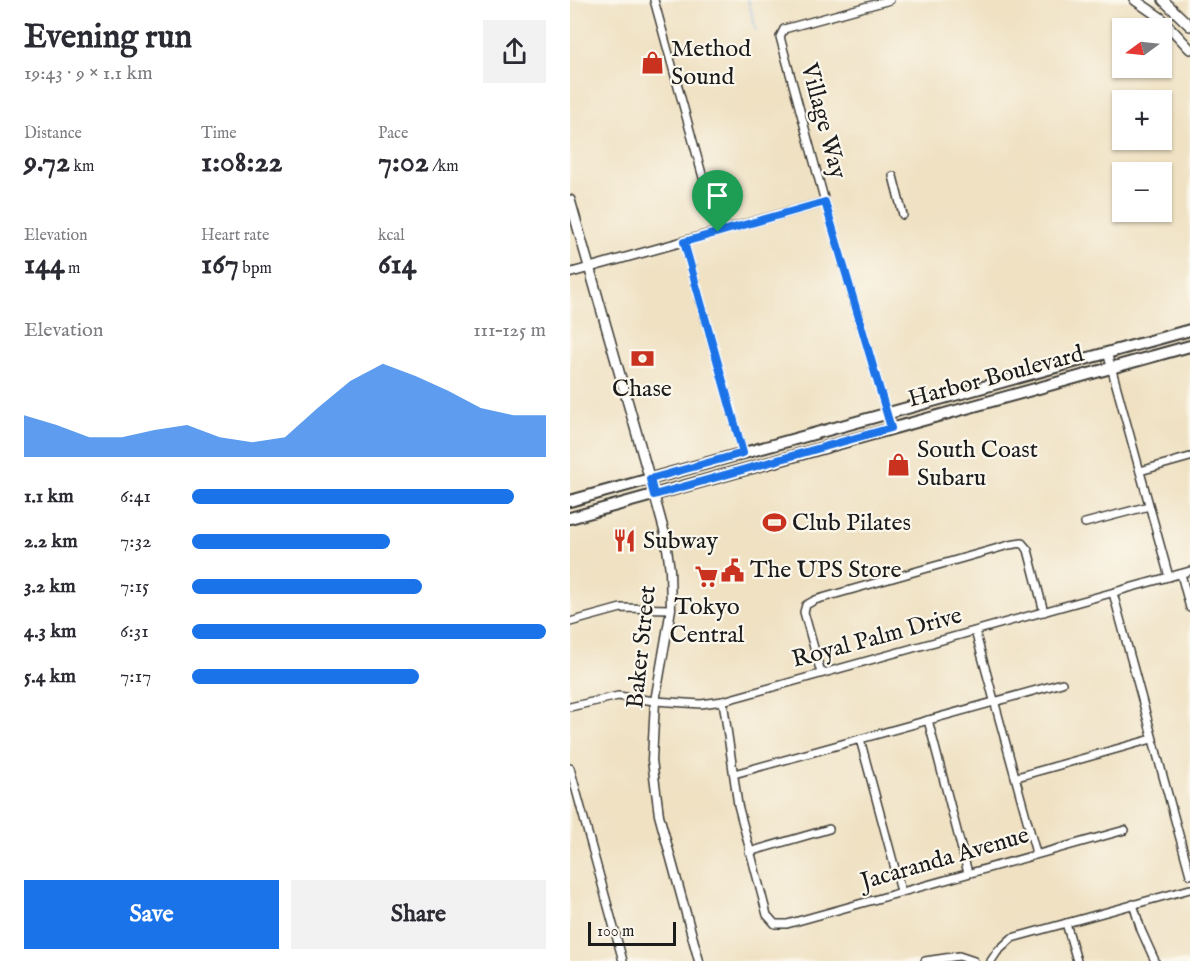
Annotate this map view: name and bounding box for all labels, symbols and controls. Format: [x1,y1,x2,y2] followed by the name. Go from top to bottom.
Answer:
[24,17,192,59] text: Evening run
[1112,18,1172,78] north arrow
[1112,18,1172,222] map controls
[483,20,546,83] button: share
[671,34,751,93] place label: Method Sound
[640,50,666,76] shop icon: Method Sound
[792,59,853,182] street label: Village Way
[24,61,153,86] text: 19:43 · 9 × 1.1 km
[1112,90,1172,150] button: +
[24,124,82,144] text: Distance
[201,124,237,144] text: Time
[378,124,408,144] text: Pace
[24,144,70,182] text: 9.72
[201,144,283,182] text: 1:08:22
[378,144,429,182] text: 7:02
[70,157,94,177] text: km
[429,157,459,177] text: /km
[1112,162,1172,222] button: −
[692,170,743,232] pin
[701,179,734,212] icon: arrive
[24,226,87,246] text: Elevation
[201,226,269,246] text: Heart rate
[378,226,405,246] text: kcal
[24,246,65,284] text: 144
[201,246,239,284] text: 167
[378,246,416,284] text: 614
[65,259,80,279] text: m
[239,259,272,279] text: bpm
[24,318,103,343] text: Elevation
[473,318,546,343] text: 111–125 m
[905,339,1088,415] street label: Harbor Boulevard
[629,346,655,372] bank icon: Chase
[612,374,672,405] place label: Chase
[917,435,1038,494] place label: South Coast Subaru
[886,451,912,477] shop icon: South Coast Subaru
[24,484,74,509] text: 1.1 km
[120,484,151,509] text: 6:41
[792,508,911,539] place label: Club Pilates
[761,510,787,536] sports icon: Club Pilates
[643,526,718,557] place label: Subway
[612,528,638,554] restaurant icon: Subway
[24,529,78,554] text: 2.2 km
[120,529,151,554] text: 7:32
[750,555,901,586] place label: The UPS Store
[719,557,745,583] public building icon: The UPS Store
[694,564,720,590] supermarket icon: Tokyo Central
[24,574,76,599] text: 3.2 km
[120,574,149,599] text: 7:15
[620,584,664,710] street label: Baker Street
[670,592,745,651] place label: Tokyo Central
[788,600,966,676] street label: Royal Palm Drive
[24,619,77,644] text: 4.3 km
[120,619,149,644] text: 6:31
[24,664,76,689] text: 5.4 km
[120,664,151,689] text: 7:17
[854,820,1033,899] street label: Jacaranda Avenue
[24,880,279,949] button: Save
[291,880,546,949] button: Share
[588,919,676,946] scale bar
[597,922,634,942] text: 100 m

